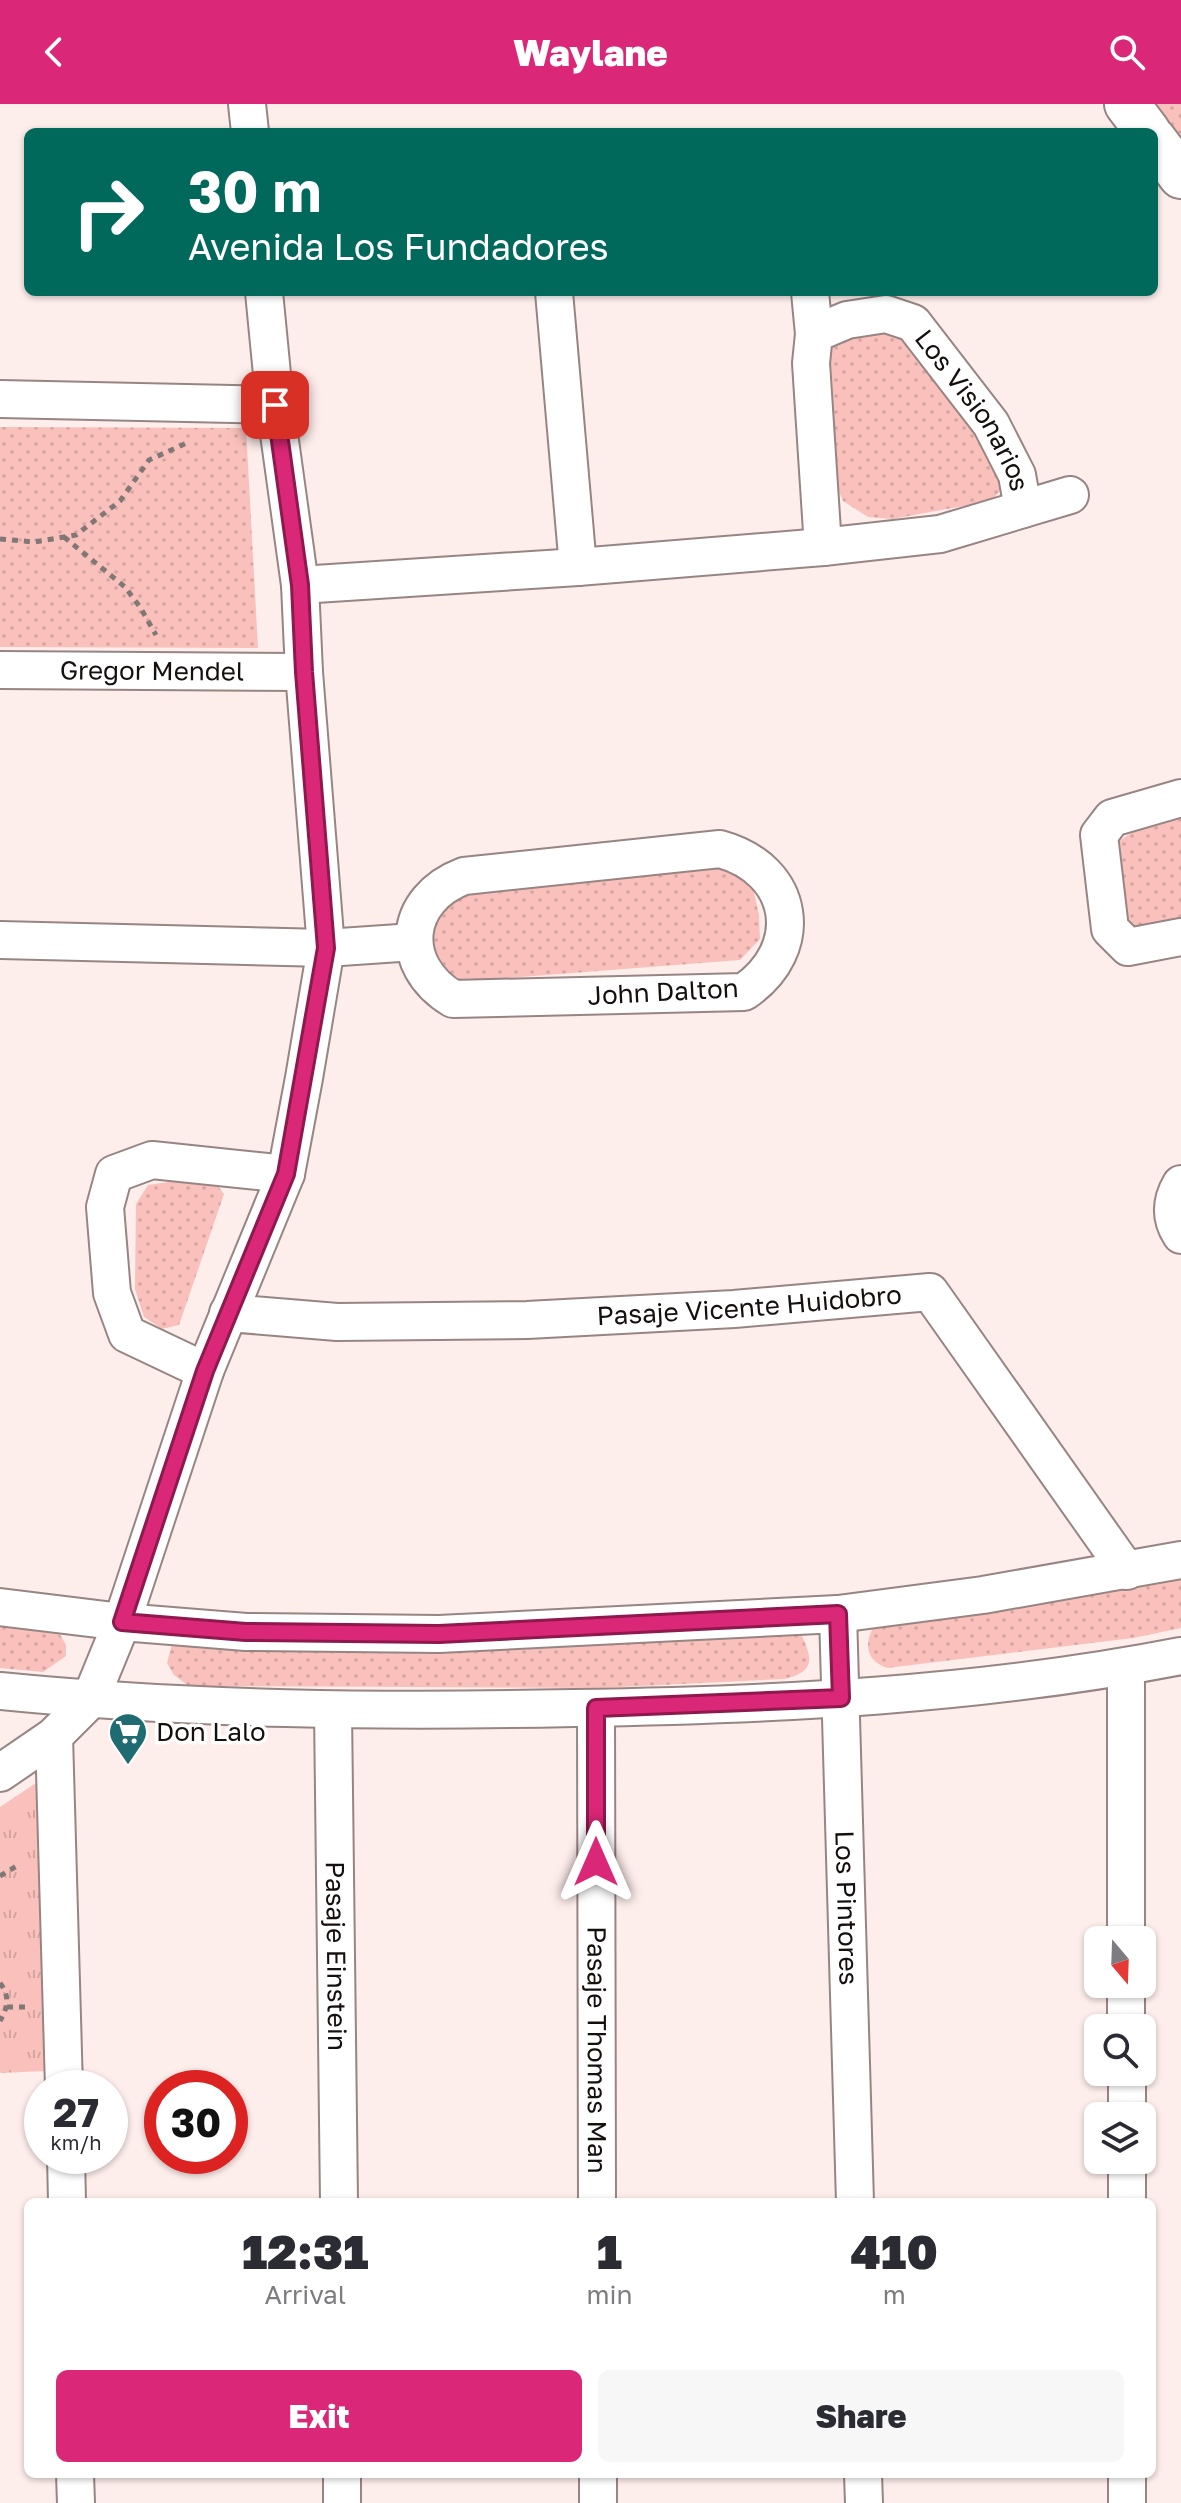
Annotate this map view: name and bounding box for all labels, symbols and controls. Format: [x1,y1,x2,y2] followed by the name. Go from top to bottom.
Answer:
[32,30,76,74] icon: back
[1105,30,1149,74] icon: search
[513,31,668,74] text: Waylane
[188,157,322,224] text: 30 m
[56,160,160,264] icon: right
[188,225,609,268] text: Avenida Los Fundadores
[909,323,1036,493] street label: Los Visionarios
[241,371,309,439] pin
[253,383,297,427] icon: arrive
[60,654,244,687] street label: Gregor Mendel
[587,972,739,1011] street label: John Dalton
[596,1279,903,1331] street label: Pasaje Vicente Huidobro
[107,1711,149,1766] supermarket icon: Don Lalo
[156,1716,266,1747] place label: Don Lalo
[554,1820,638,1904] position arrow
[829,1830,865,1986] street label: Los Pintores
[320,1861,353,2051] street label: Pasaje Einstein
[581,1926,613,2174] street label: Pasaje Thomas Man
[1084,1926,1156,1998] north arrow
[1084,1926,1156,2174] map controls
[1084,2014,1156,2086] button: search
[144,2070,248,2174] speed limit sign: 30
[53,2088,99,2136] text: 27
[1084,2102,1156,2174] button: layers
[51,2130,101,2154] text: km/h
[242,2222,369,2280] text: 12:31
[597,2222,622,2280] text: 1
[850,2222,938,2280] text: 410
[265,2279,346,2310] text: Arrival
[587,2279,632,2310] text: min
[883,2279,906,2310] text: m
[56,2370,582,2462] button: Exit
[598,2370,1124,2462] button: Share

